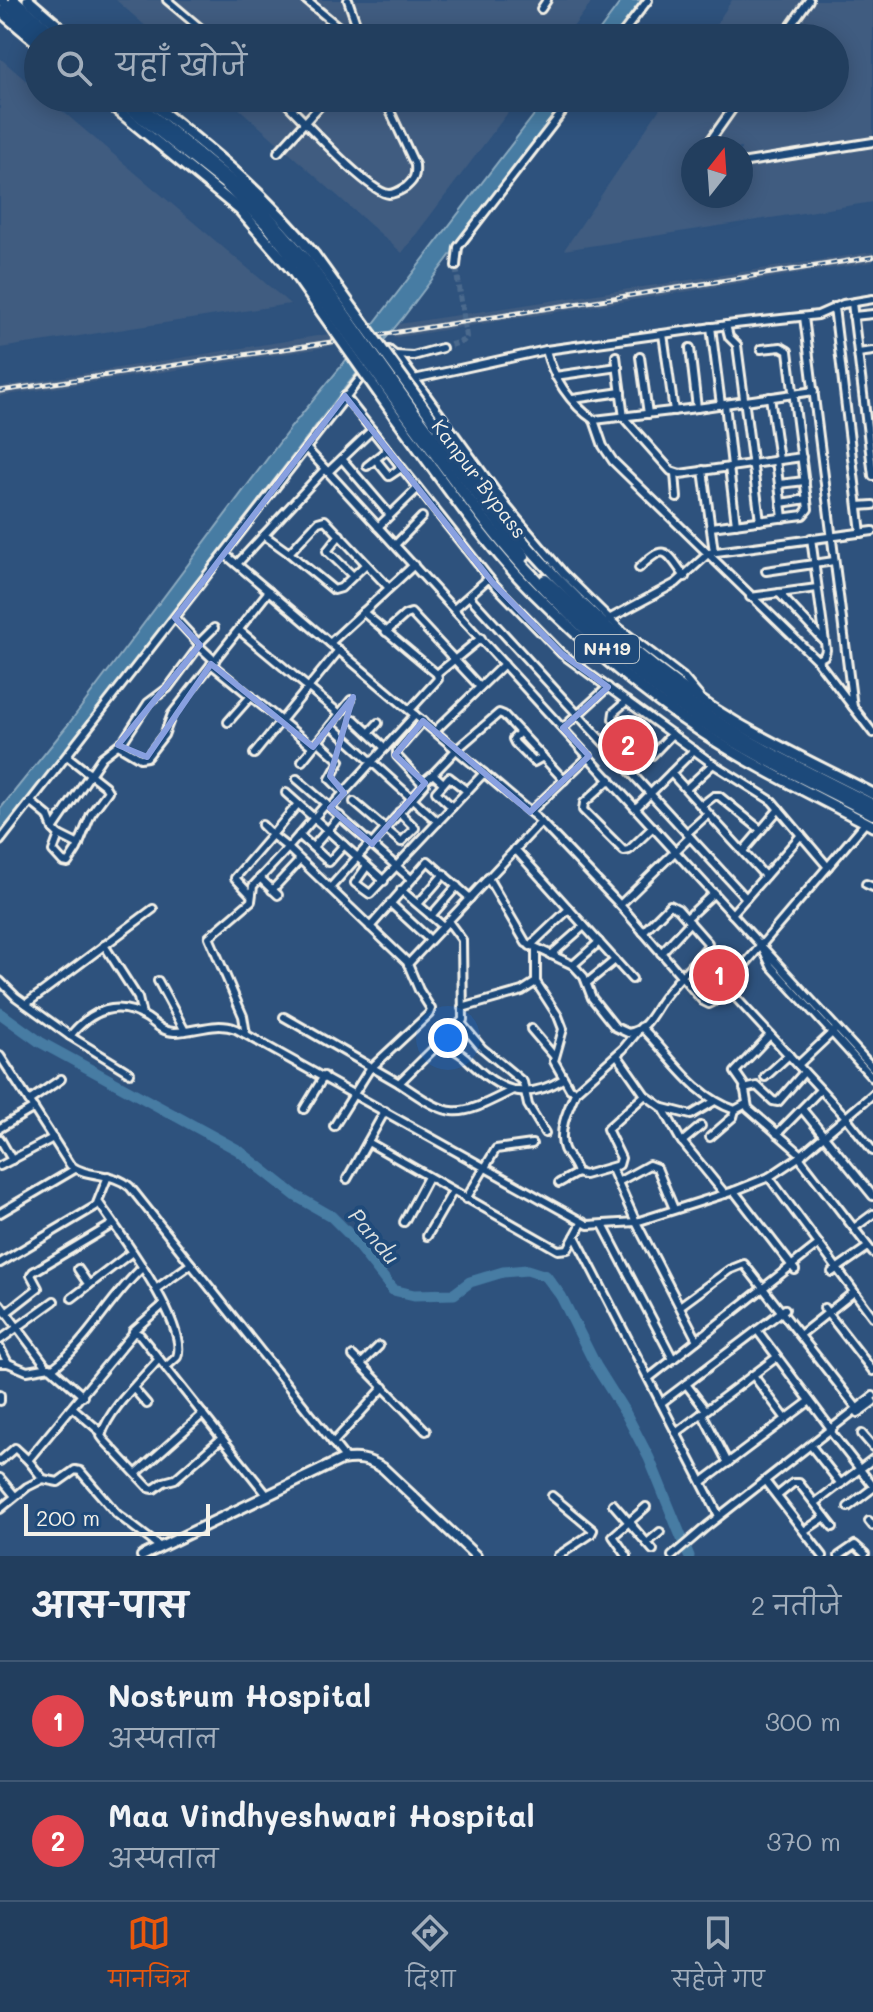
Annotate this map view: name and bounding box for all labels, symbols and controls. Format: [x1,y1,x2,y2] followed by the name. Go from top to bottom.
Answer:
[24,24,849,112] search box
[116,44,247,84] text: यहाँ खोजें
[52,46,96,90] icon: search
[681,136,753,208] north arrow
[427,414,533,543] street label: Kanpur Bypass
[575,635,639,663] road number: NH19
[602,715,654,775] pin: 2
[693,945,745,1005] pin: 1
[428,1018,468,1058] your location
[342,1201,406,1270] water label: Pandu
[24,1500,210,1536] scale bar
[36,1503,100,1532] text: 200 m
[32,1581,188,1626] text: आस-पास
[751,1588,841,1622] text: 2 नतीजे
[108,1675,371,1715] text: Nostrum Hospital
[52,1704,64,1738] text: 1
[765,1704,841,1738] text: 300 m
[108,1721,218,1755] text: अस्पताल
[108,1795,535,1835] text: Maa Vindhyeshwari Hospital
[51,1824,65,1858] text: 2
[766,1824,841,1858] text: 370 m
[108,1841,218,1875] text: अस्पताल
[108,1911,189,2004] tab: मानचित्र
[406,1911,455,2004] tab: दिशा
[672,1911,765,2004] tab: सहेजे गए

